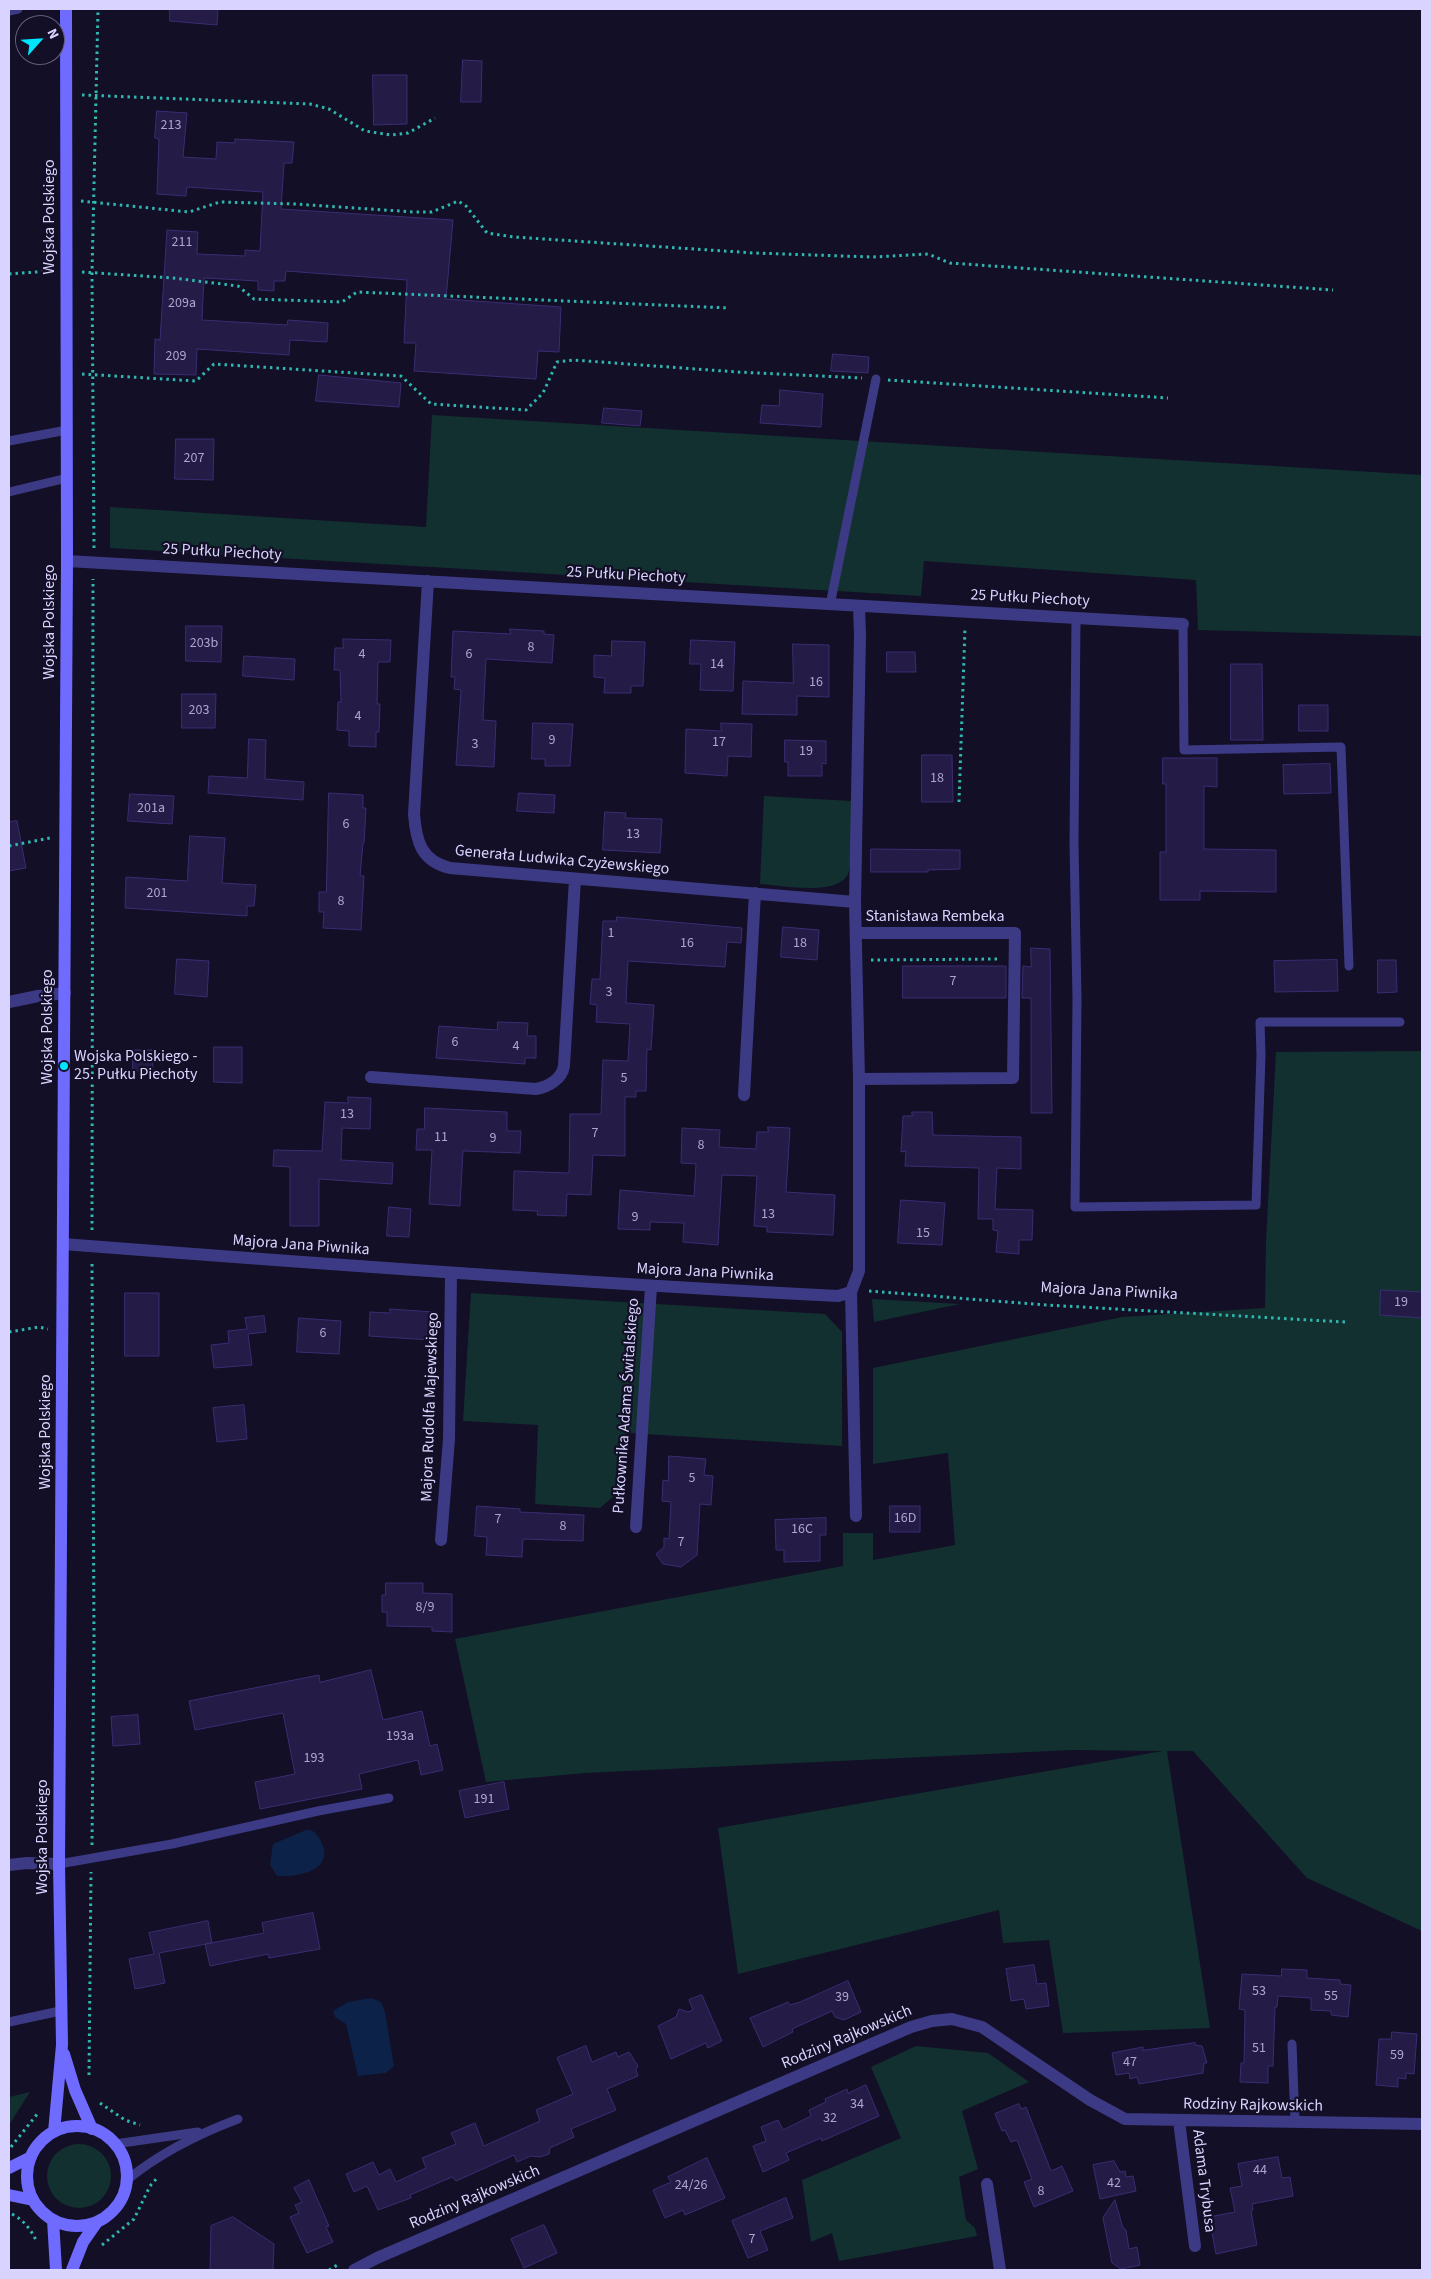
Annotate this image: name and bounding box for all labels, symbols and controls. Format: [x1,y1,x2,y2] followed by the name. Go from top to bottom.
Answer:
[15,15,65,65] north arrow
[42,25,64,42] text: N
[161,118,181,134] house number: 213
[40,159,60,275] street label: Wojska Polskiego
[172,235,192,251] house number: 211
[168,296,196,312] house number: 209a
[166,349,186,365] house number: 209
[184,451,204,467] house number: 207
[162,540,282,566] street label: 25 Pułku Piechoty
[566,563,686,589] street label: 25 Pułku Piechoty
[40,564,60,680] street label: Wojska Polskiego
[970,586,1090,612] street label: 25 Pułku Piechoty
[190,636,218,652] house number: 203b
[528,640,534,656] house number: 8
[359,647,365,663] house number: 4
[466,647,472,663] house number: 6
[710,657,724,673] house number: 14
[809,675,823,691] house number: 16
[189,703,209,719] house number: 203
[355,709,361,725] house number: 4
[549,733,555,749] house number: 9
[712,735,726,751] house number: 17
[472,737,478,753] house number: 3
[799,744,813,760] house number: 19
[930,771,944,787] house number: 18
[137,801,165,817] house number: 201a
[343,817,349,833] house number: 6
[626,827,640,843] house number: 13
[454,842,670,880] street label: Generała Ludwika Czyżewskiego
[147,886,167,902] house number: 201
[338,894,344,910] house number: 8
[866,907,1004,927] street label: Stanisława Rembeka
[608,926,614,942] house number: 1
[680,936,694,952] house number: 16
[793,936,807,952] house number: 18
[38,969,58,1085] street label: Wojska Polskiego
[950,974,956,990] house number: 7
[606,985,612,1001] house number: 3
[452,1035,458,1051] house number: 6
[513,1039,519,1055] house number: 4
[74,1047,197,1085] place label: Wojska Polskiego - 25. Pułku Piechoty
[58,1060,70,1072] marker: Wojska Polskiego - 25. Pułku Piechoty
[621,1071,627,1087] house number: 5
[340,1107,354,1123] house number: 13
[592,1126,598,1142] house number: 7
[434,1130,448,1146] house number: 11
[490,1131,496,1147] house number: 9
[698,1138,704,1154] house number: 8
[761,1207,775,1223] house number: 13
[632,1210,638,1226] house number: 9
[916,1226,930,1242] house number: 15
[232,1232,370,1260] street label: Majora Jana Piwnika
[636,1260,774,1286] street label: Majora Jana Piwnika
[1040,1279,1178,1305] street label: Majora Jana Piwnika
[1394,1295,1408,1311] house number: 19
[610,1297,644,1515] street label: Pułkownika Adama Świtalskiego
[418,1312,444,1502] street label: Majora Rudolfa Majewskiego
[320,1326,326,1342] house number: 6
[36,1374,56,1490] street label: Wojska Polskiego
[689,1471,695,1487] house number: 5
[894,1511,916,1527] house number: 16D
[495,1512,501,1528] house number: 7
[560,1519,566,1535] house number: 8
[791,1522,813,1538] house number: 16C
[678,1535,684,1551] house number: 7
[416,1600,434,1616] house number: 8/9
[386,1729,414,1745] house number: 193a
[304,1751,324,1767] house number: 193
[33,1779,53,1895] street label: Wojska Polskiego
[474,1792,494,1808] house number: 191
[1252,1984,1266,2000] house number: 53
[1324,1989,1338,2005] house number: 55
[835,1990,849,2006] house number: 39
[779,2002,915,2074] street label: Rodziny Rajkowskich
[1252,2041,1266,2057] house number: 51
[1390,2048,1404,2064] house number: 59
[1123,2055,1137,2071] house number: 47
[1183,2095,1323,2117] street label: Rodziny Rajkowskich
[850,2097,864,2113] house number: 34
[823,2111,837,2127] house number: 32
[1187,2128,1219,2234] street label: Adama Trybusa
[407,2162,543,2234] street label: Rodziny Rajkowskich
[1253,2163,1267,2179] house number: 44
[1107,2176,1121,2192] house number: 42
[675,2178,707,2194] house number: 24/26
[1038,2184,1044,2200] house number: 8
[749,2232,755,2248] house number: 7

